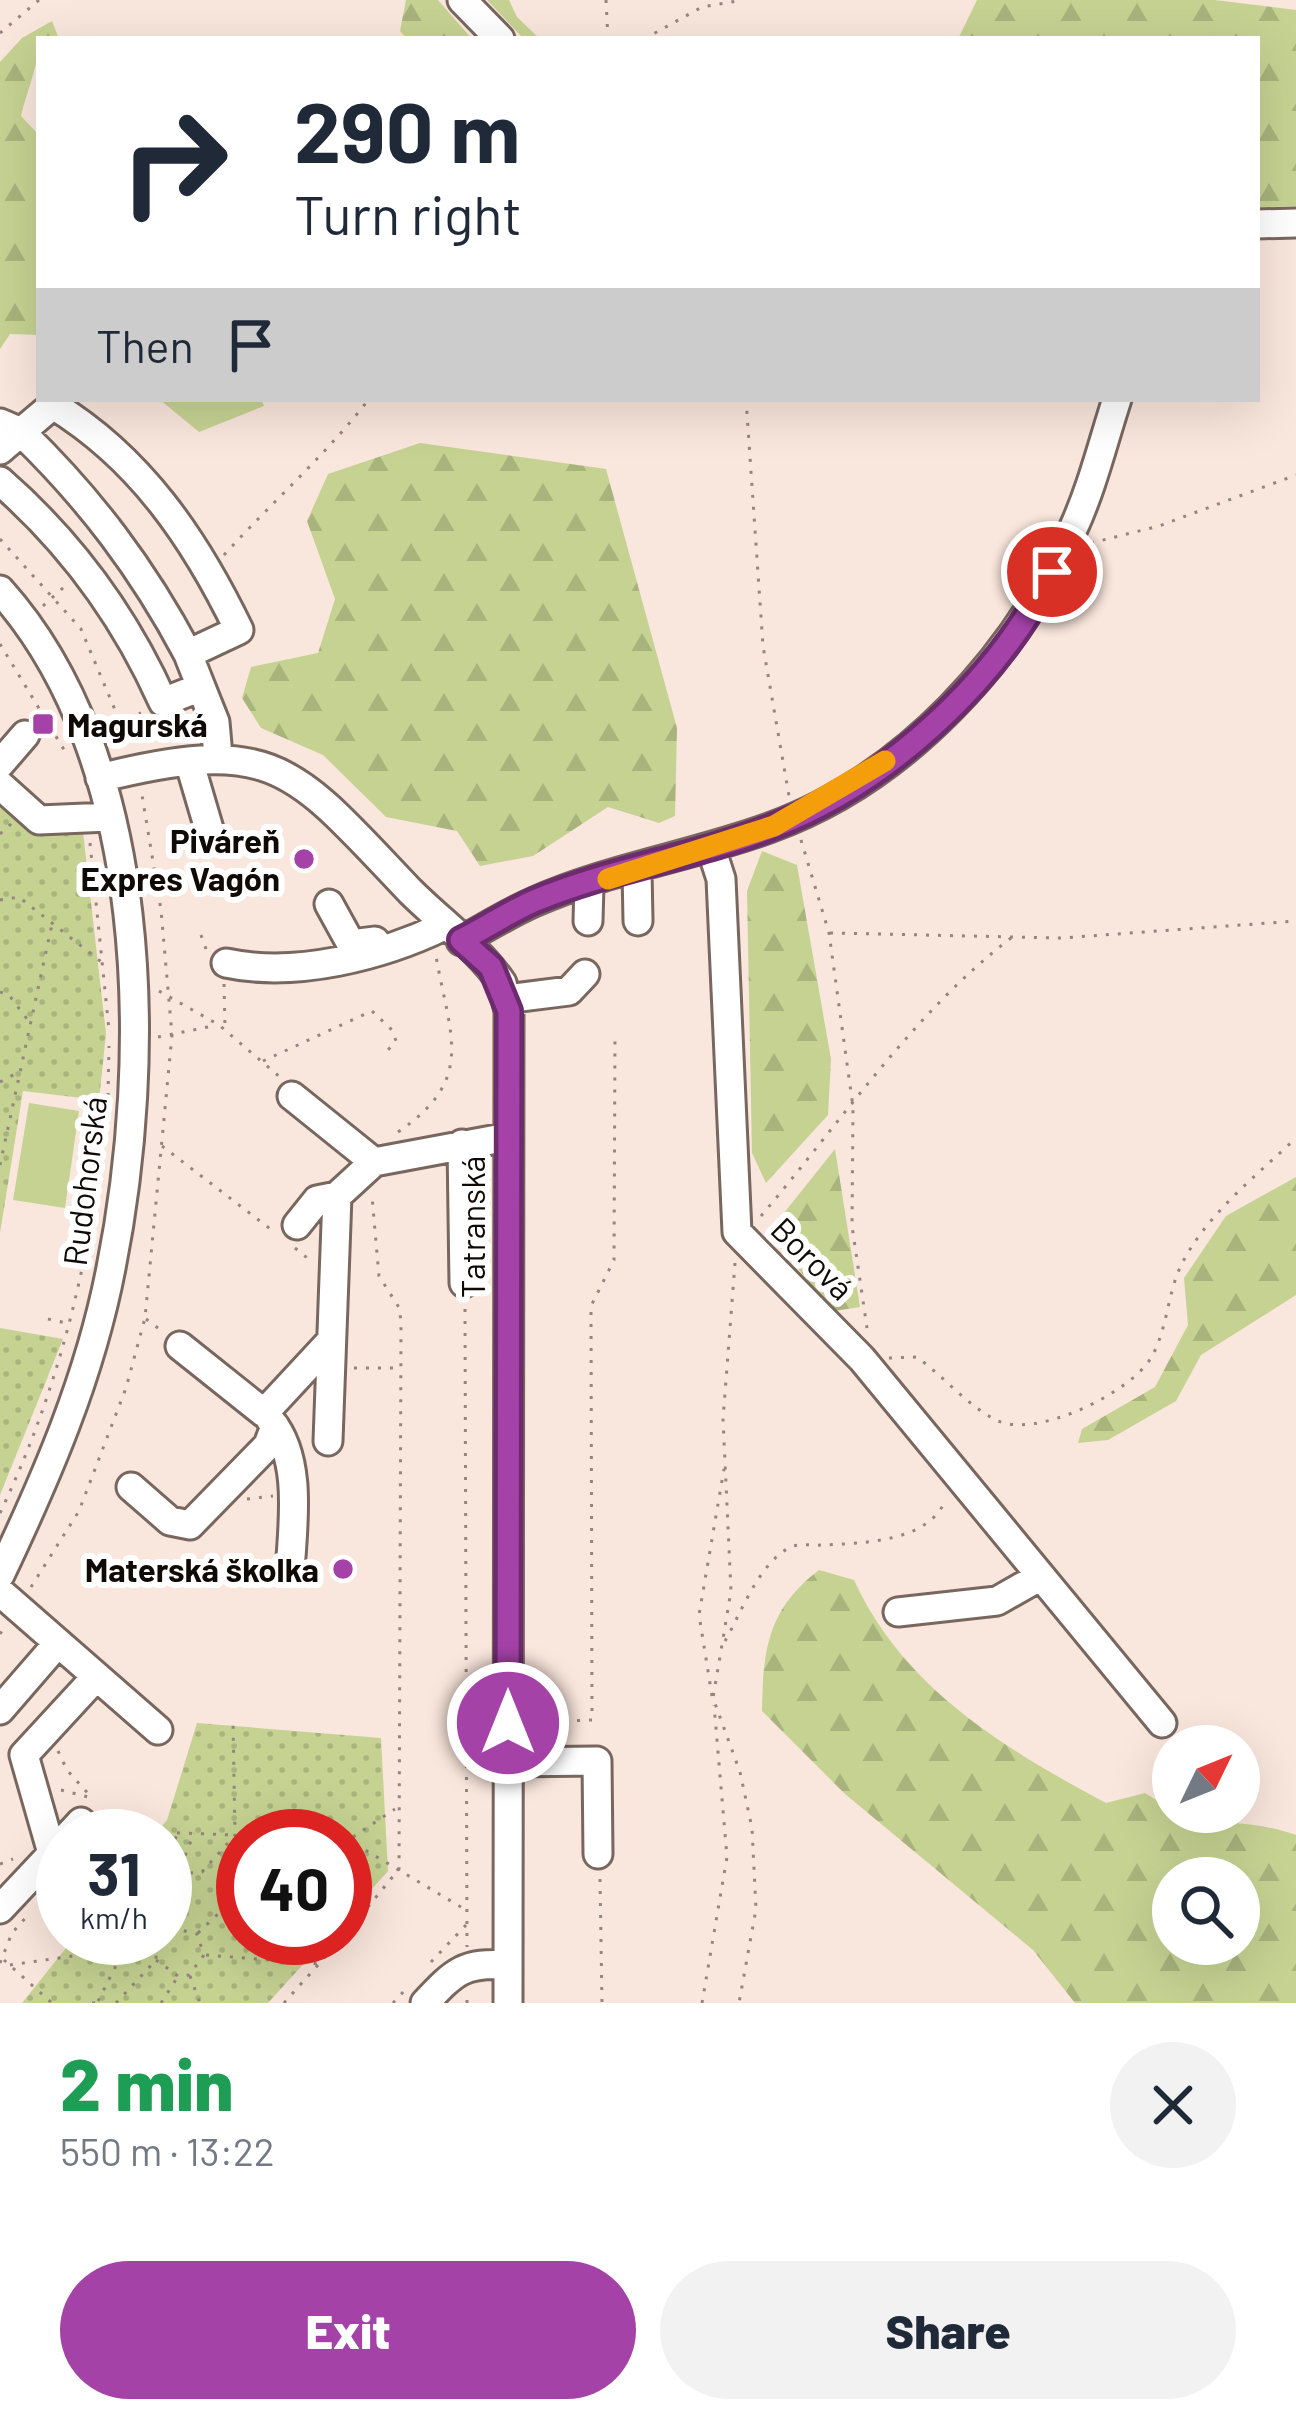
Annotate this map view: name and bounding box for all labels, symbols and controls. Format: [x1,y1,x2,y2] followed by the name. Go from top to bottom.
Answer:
[294,79,520,180] text: 290 m
[96,84,252,240] icon: right
[294,181,522,246] text: Turn right
[218,312,284,378] icon: arrive
[96,318,194,372] text: Then
[1001,521,1103,623] pin
[1019,539,1085,605] icon: arrive
[67,704,208,744] place label: Magurská
[30,711,56,737] marker: Magurská
[81,820,280,898] place label: Piváreň Expres Vagón
[291,846,317,872] marker: Piváreň Expres Vagón
[54,1094,114,1268] street label: Rudohorská
[452,1156,492,1298] street label: Tatranská
[764,1209,862,1307] street label: Borová
[85,1549,319,1589] place label: Materská školka
[330,1556,356,1582] marker: Materská školka
[445,1660,571,1786] position arrow
[1152,1725,1260,1833] north arrow
[1152,1725,1260,1965] map controls
[216,1809,372,1965] speed limit sign: 40
[87,1836,141,1908] text: 31
[1152,1857,1260,1965] button: search
[80,1899,148,1935] text: km/h
[60,2039,234,2125] text: 2 min
[1110,2042,1236,2168] button: close
[60,2127,275,2174] text: 550 m · 13:22
[60,2261,636,2399] button: Exit
[660,2261,1236,2399] button: Share

